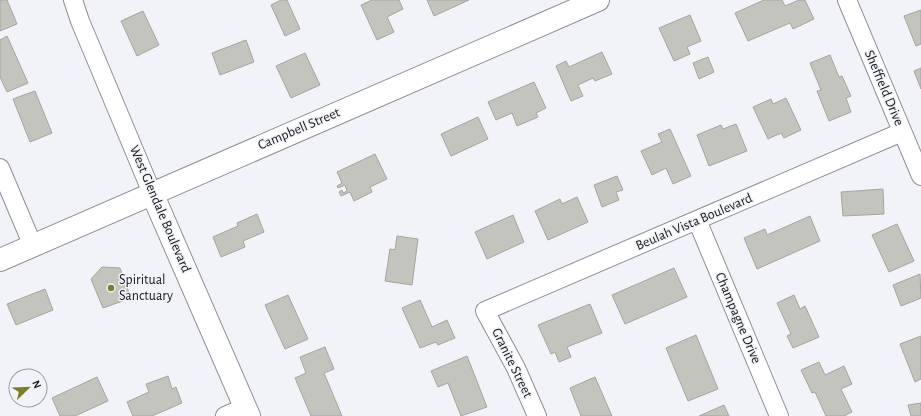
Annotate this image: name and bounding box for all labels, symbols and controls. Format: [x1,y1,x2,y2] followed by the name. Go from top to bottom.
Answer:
[862,48,906,128] street label: Sheffield Drive
[256,105,343,153] street label: Campbell Street
[127,143,193,275] street label: West Glendale Boulevard
[634,191,754,253] street label: Beulah Vista Boulevard
[712,270,764,366] street label: Champagne Drive
[119,273,173,303] place label: Spiritual Sanctuary
[106,283,116,293] marker: Spiritual Sanctuary
[489,326,535,400] street label: Granite Street
[8,368,48,408] north arrow
[30,379,43,390] text: N

